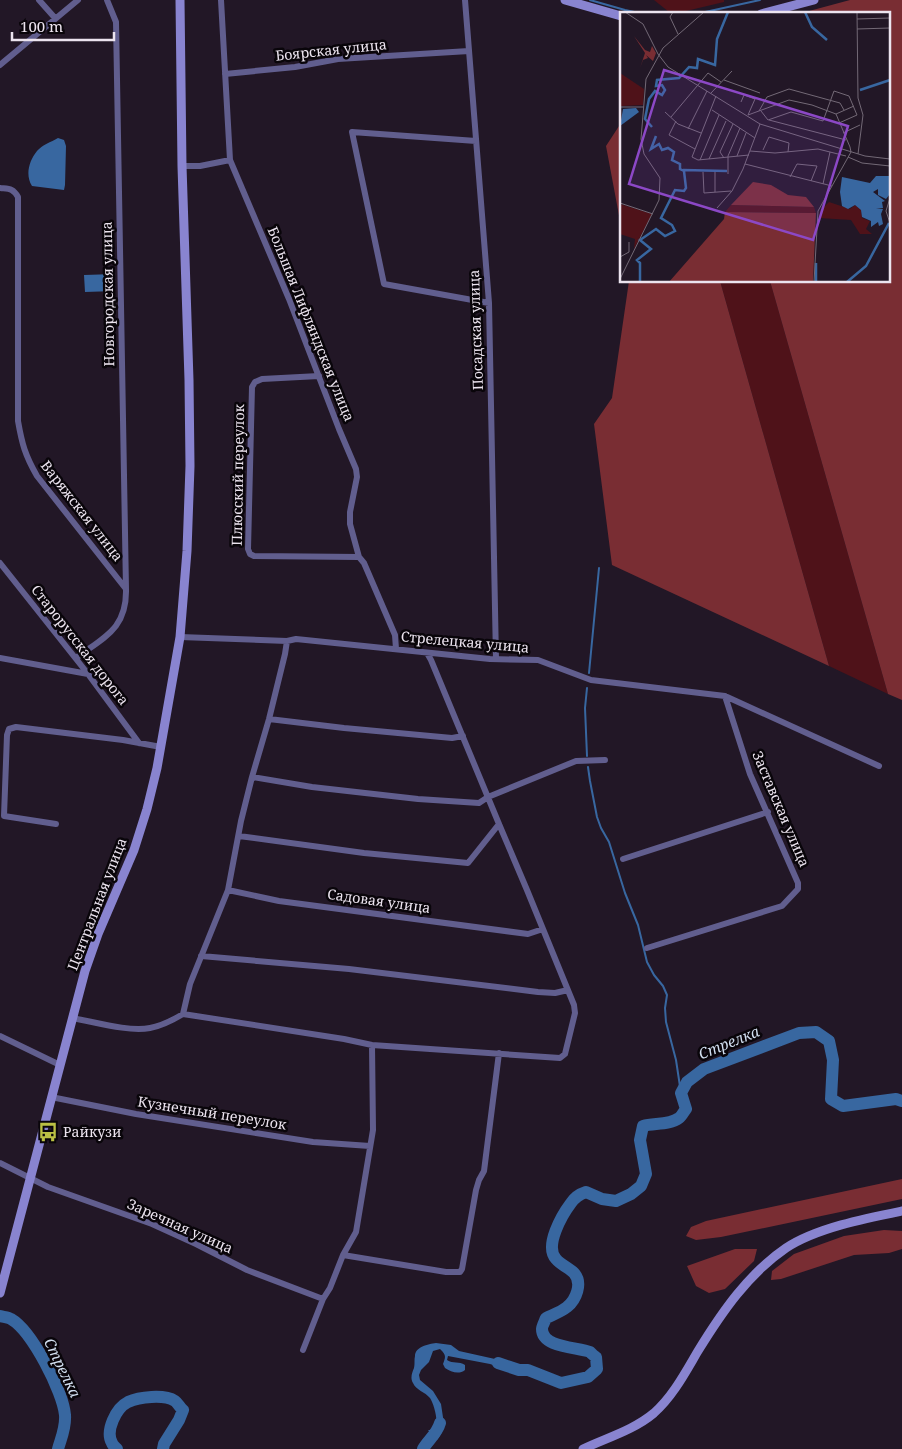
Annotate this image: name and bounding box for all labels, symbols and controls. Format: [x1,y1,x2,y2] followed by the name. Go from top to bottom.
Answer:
[12,10,115,42] scale bar
[620,12,890,282] inset map
[20,16,63,36] text: 100 m
[274,34,388,65] street label: Боярская улица
[97,221,118,367] street label: Новгородская улица
[264,224,359,424] street label: Большая Лифляндская улица
[464,269,487,391] street label: Посадская улица
[227,403,248,546] street label: Плюсский переулок
[37,456,128,565] street label: Варяжская улица
[27,581,133,709] street label: Старорусская дорога
[400,626,530,657] street label: Стрелецкая улица
[748,748,815,870] street label: Заставская улица
[62,835,131,973] street label: Центральная улица
[326,884,432,917] street label: Садовая улица
[695,1021,763,1063] water label: Стрелка
[136,1091,288,1134] street label: Кузнечный переулок
[37,1121,59,1143] bus stop icon: Райкузи
[63,1122,121,1141] place label: Райкузи
[124,1194,236,1257] street label: Заречная улица
[40,1334,86,1401] water label: Стрелка

